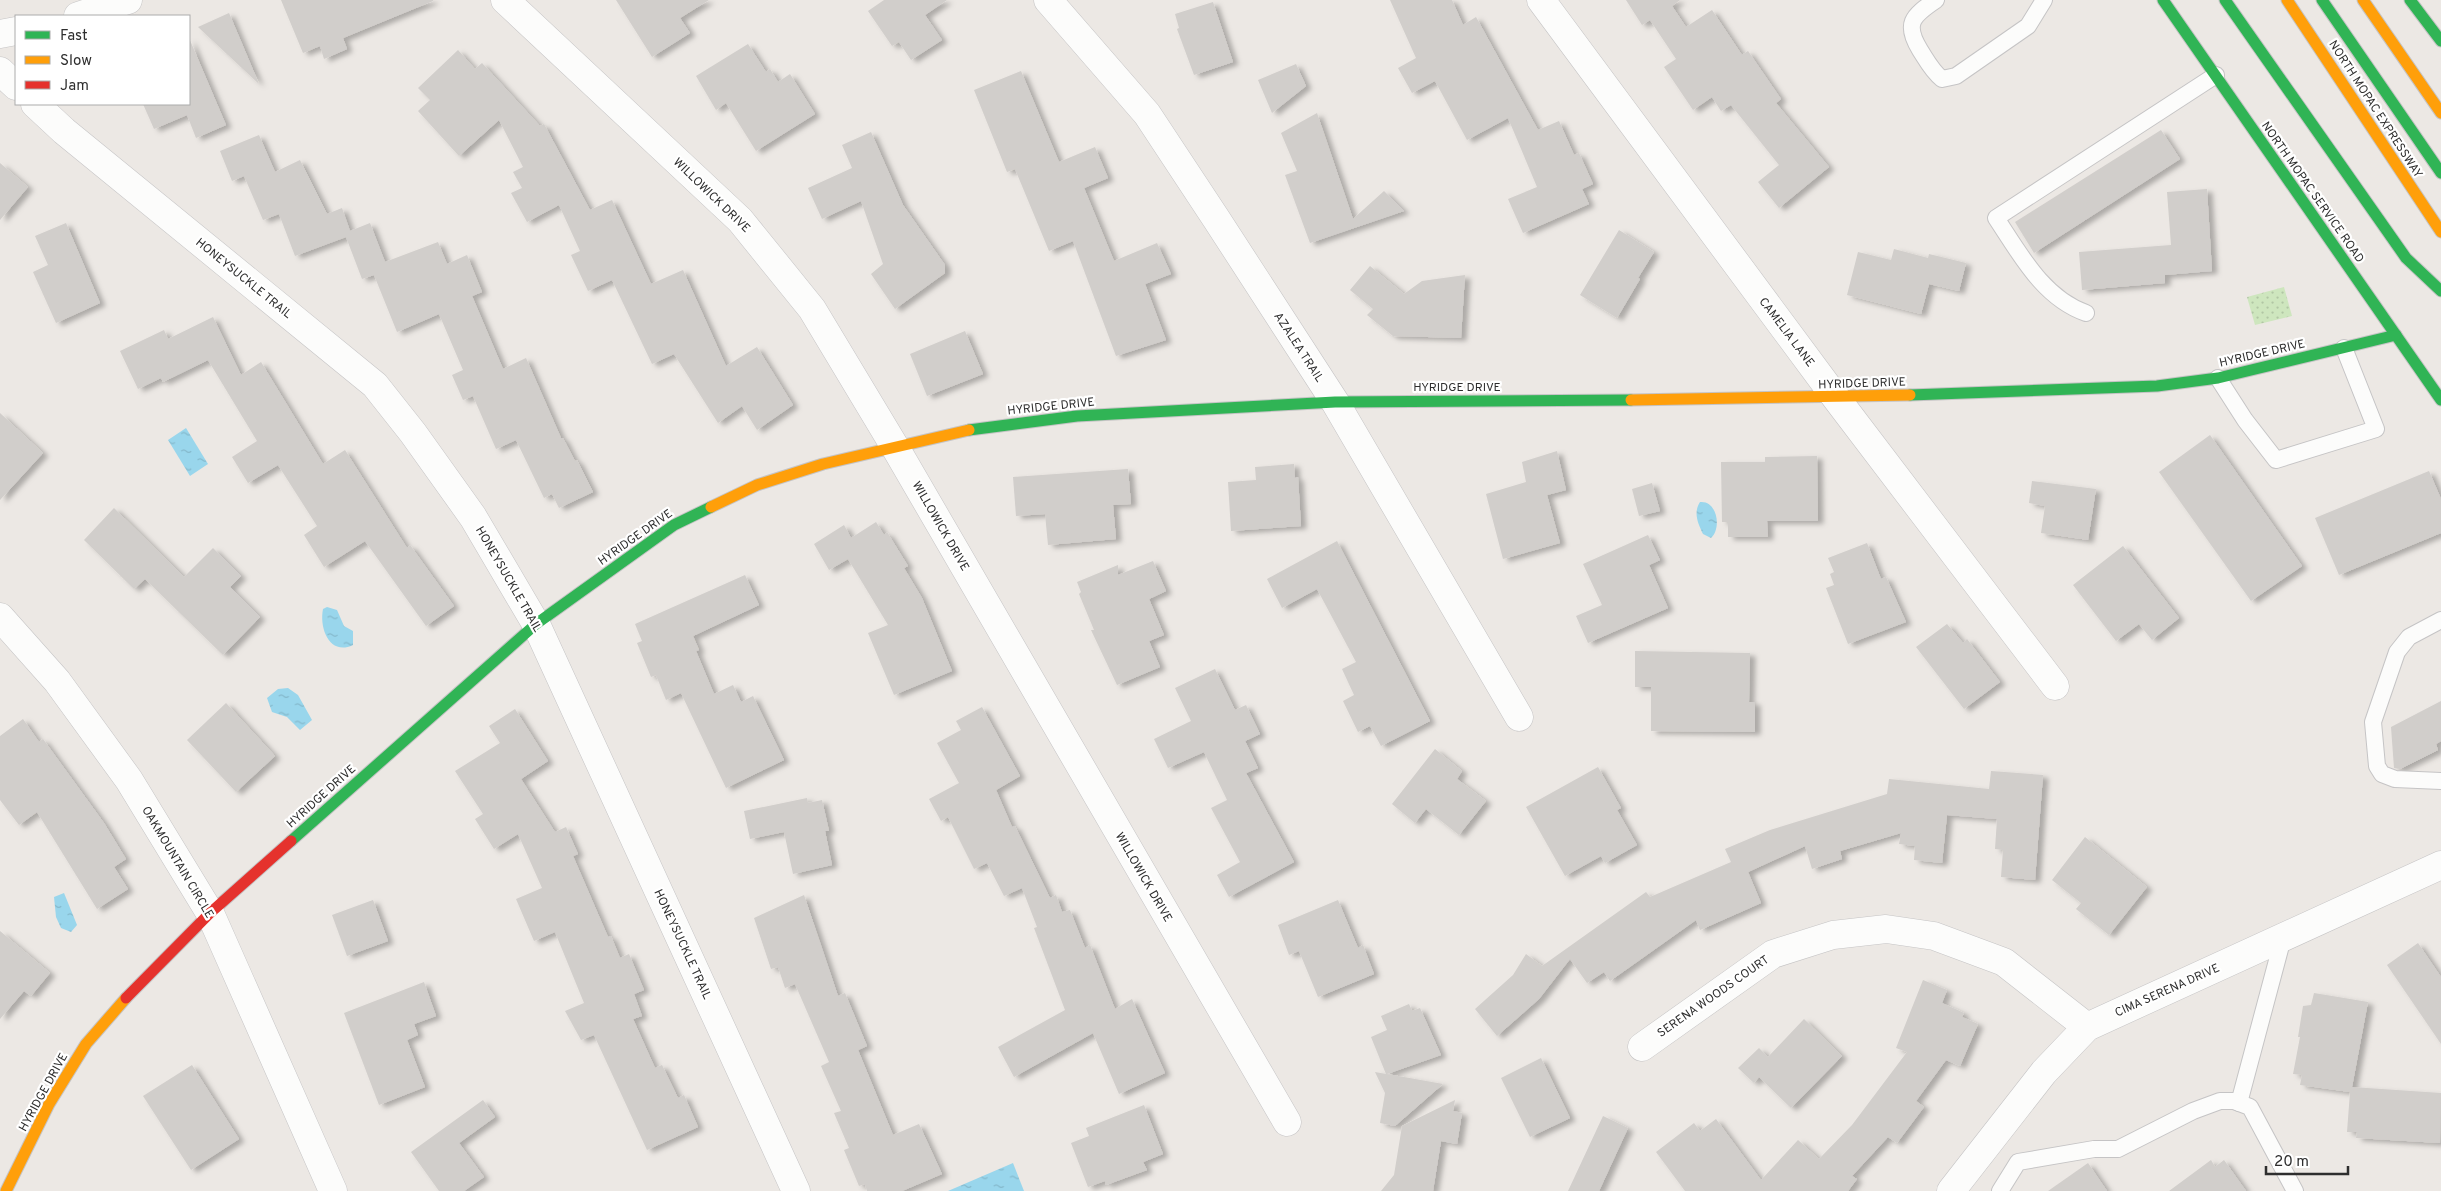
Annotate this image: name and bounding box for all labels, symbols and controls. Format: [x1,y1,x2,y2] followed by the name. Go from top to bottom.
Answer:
[15,15,190,105] legend
[60,27,88,46] text: Fast
[2325,38,2426,182] street label: NORTH MOPAC EXPRESSWAY
[60,52,92,71] text: Slow
[60,77,89,96] text: Jam
[2257,119,2367,266] street label: NORTH MOPAC SERVICE ROAD
[669,155,753,237] street label: WILLOWICK DRIVE
[192,235,295,323] street label: HONEYSUCKLE TRAIL
[1755,295,1818,371] street label: CAMELIA LANE
[1270,309,1327,386] street label: AZALEA TRAIL
[2218,336,2307,372] street label: HYRIDGE DRIVE
[1818,374,1906,394] street label: HYRIDGE DRIVE
[1413,380,1501,396] street label: HYRIDGE DRIVE
[1007,394,1096,420] street label: HYRIDGE DRIVE
[908,479,972,574] street label: WILLOWICK DRIVE
[595,506,676,570] street label: HYRIDGE DRIVE
[471,524,545,636] street label: HONEYSUCKLE TRAIL
[284,761,360,832] street label: HYRIDGE DRIVE
[137,804,217,921] street label: OAKMOUNTAIN CIRCLE
[1111,830,1175,925] street label: WILLOWICK DRIVE
[650,887,715,1002] street label: HONEYSUCKLE TRAIL
[1655,952,1773,1042] street label: SERENA WOODS COURT
[2112,961,2222,1021] street label: CIMA SERENA DRIVE
[16,1050,72,1135] street label: HYRIDGE DRIVE
[2266,1144,2348,1176] scale bar
[2274,1153,2309,1172] text: 20 m

